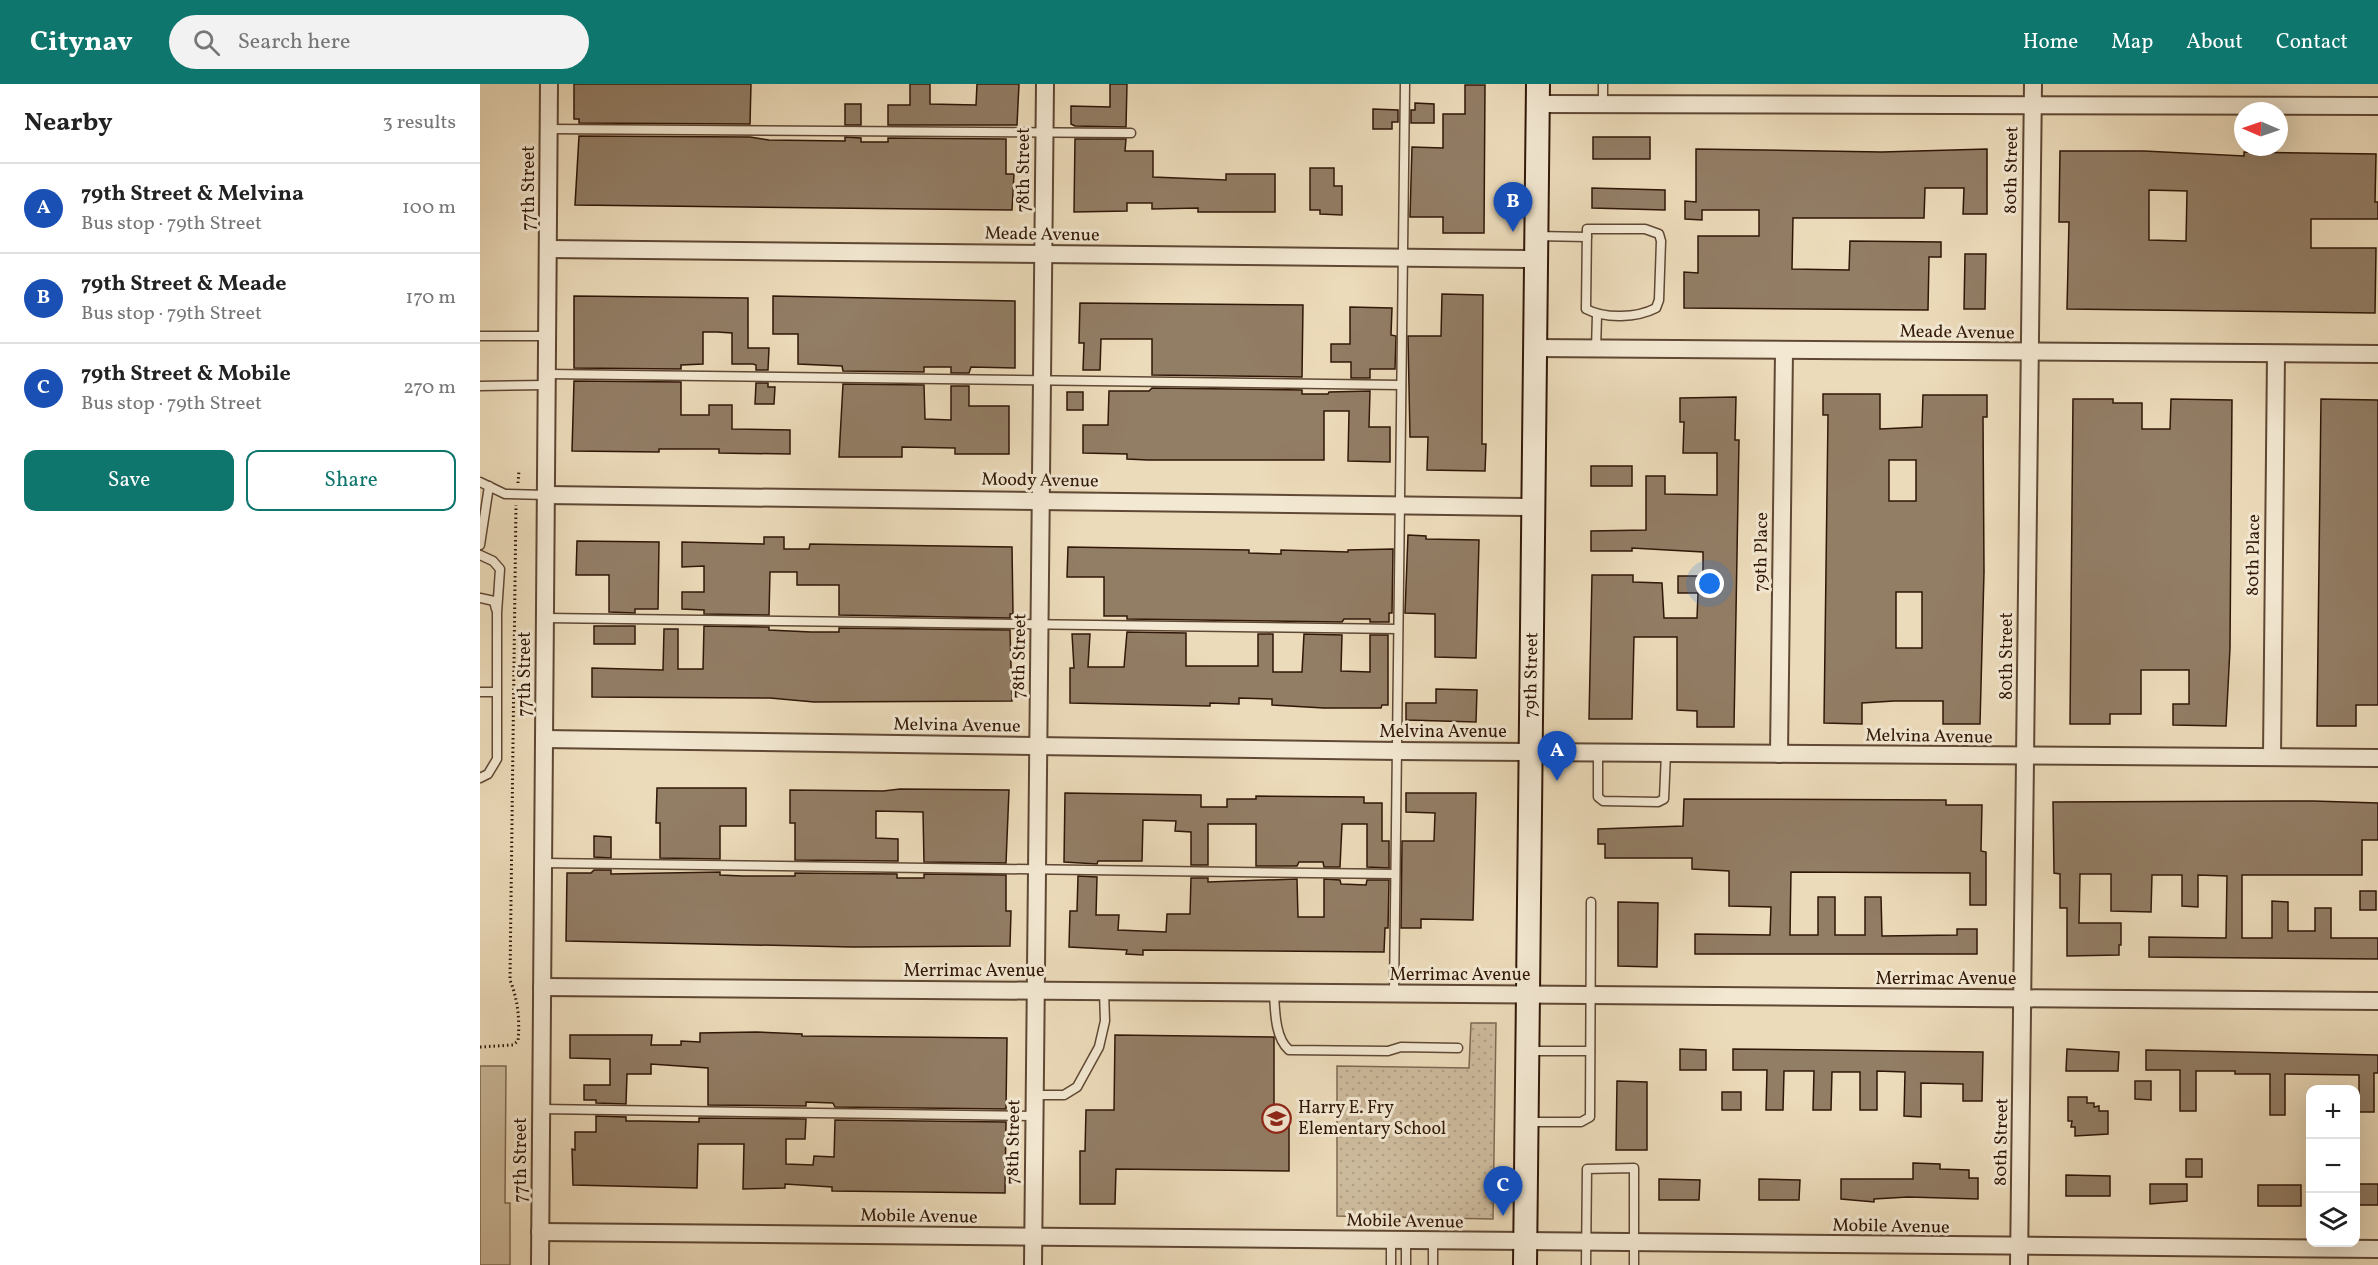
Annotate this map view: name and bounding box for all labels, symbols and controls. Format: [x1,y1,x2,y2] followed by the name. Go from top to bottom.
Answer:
[169,15,589,69] search box
[30,23,133,62] text: Citynav
[190,26,223,59] icon: search
[238,27,350,58] text: Search here
[2023,28,2078,57] text: Home
[2111,28,2153,57] text: Map
[2186,28,2243,57] text: About
[2276,28,2348,57] text: Contact
[2234,102,2288,156] north arrow
[24,105,113,141] text: Nearby
[382,109,456,137] text: 3 results
[1999,126,2025,214] street label: 80th Street
[1012,127,1037,213] street label: 78th Street
[517,145,542,231] street label: 77th Street
[81,179,304,210] text: 79th Street & Melvina
[1494,182,1532,232] pin: B
[36,194,51,222] text: A
[402,194,456,222] text: 100 m
[81,210,262,238] text: Bus stop · 79th Street
[984,221,1100,249] street label: Meade Avenue
[81,269,287,300] text: 79th Street & Meade
[37,284,50,312] text: B
[406,284,456,312] text: 170 m
[81,300,262,328] text: Bus stop · 79th Street
[1899,319,2015,347] street label: Meade Avenue
[81,359,291,390] text: 79th Street & Mobile
[37,374,50,402] text: C
[403,374,456,402] text: 270 m
[81,390,262,418] text: Bus stop · 79th Street
[24,450,234,511] button: Save
[246,450,456,511] button: Share
[981,467,1099,495] street label: Moody Avenue
[1749,512,1775,592] street label: 79th Place
[2241,514,2267,596] street label: 80th Place
[1695,569,1724,598] your location
[1995,612,2020,700] street label: 80th Street
[1007,613,1033,699] street label: 78th Street
[513,631,538,717] street label: 77th Street
[1519,632,1545,718] street label: 79th Street
[893,712,1021,740] street label: Melvina Avenue
[1379,720,1507,745] street label: Melvina Avenue
[1865,723,1993,751] street label: Melvina Avenue
[1538,732,1576,781] pin: A
[904,959,1044,984] street label: Merrimac Avenue
[1390,963,1530,988] street label: Merrimac Avenue
[1876,967,2016,992] street label: Merrimac Avenue
[2306,1085,2360,1247] map controls
[2306,1085,2360,1139] button: +
[1298,1096,1446,1142] place label: Harry E. Fry Elementary School
[1989,1098,2015,1186] street label: 80th Street
[1001,1099,1027,1185] street label: 78th Street
[1261,1102,1293,1134] school or university icon: Harry E. Fry Elementary School
[509,1117,534,1203] street label: 77th Street
[2306,1139,2360,1193] button: −
[1484,1166,1522,1216] pin: C
[2306,1193,2360,1247] button: layers
[860,1203,978,1231] street label: Mobile Avenue
[1346,1208,1464,1236] street label: Mobile Avenue
[1832,1213,1950,1241] street label: Mobile Avenue

